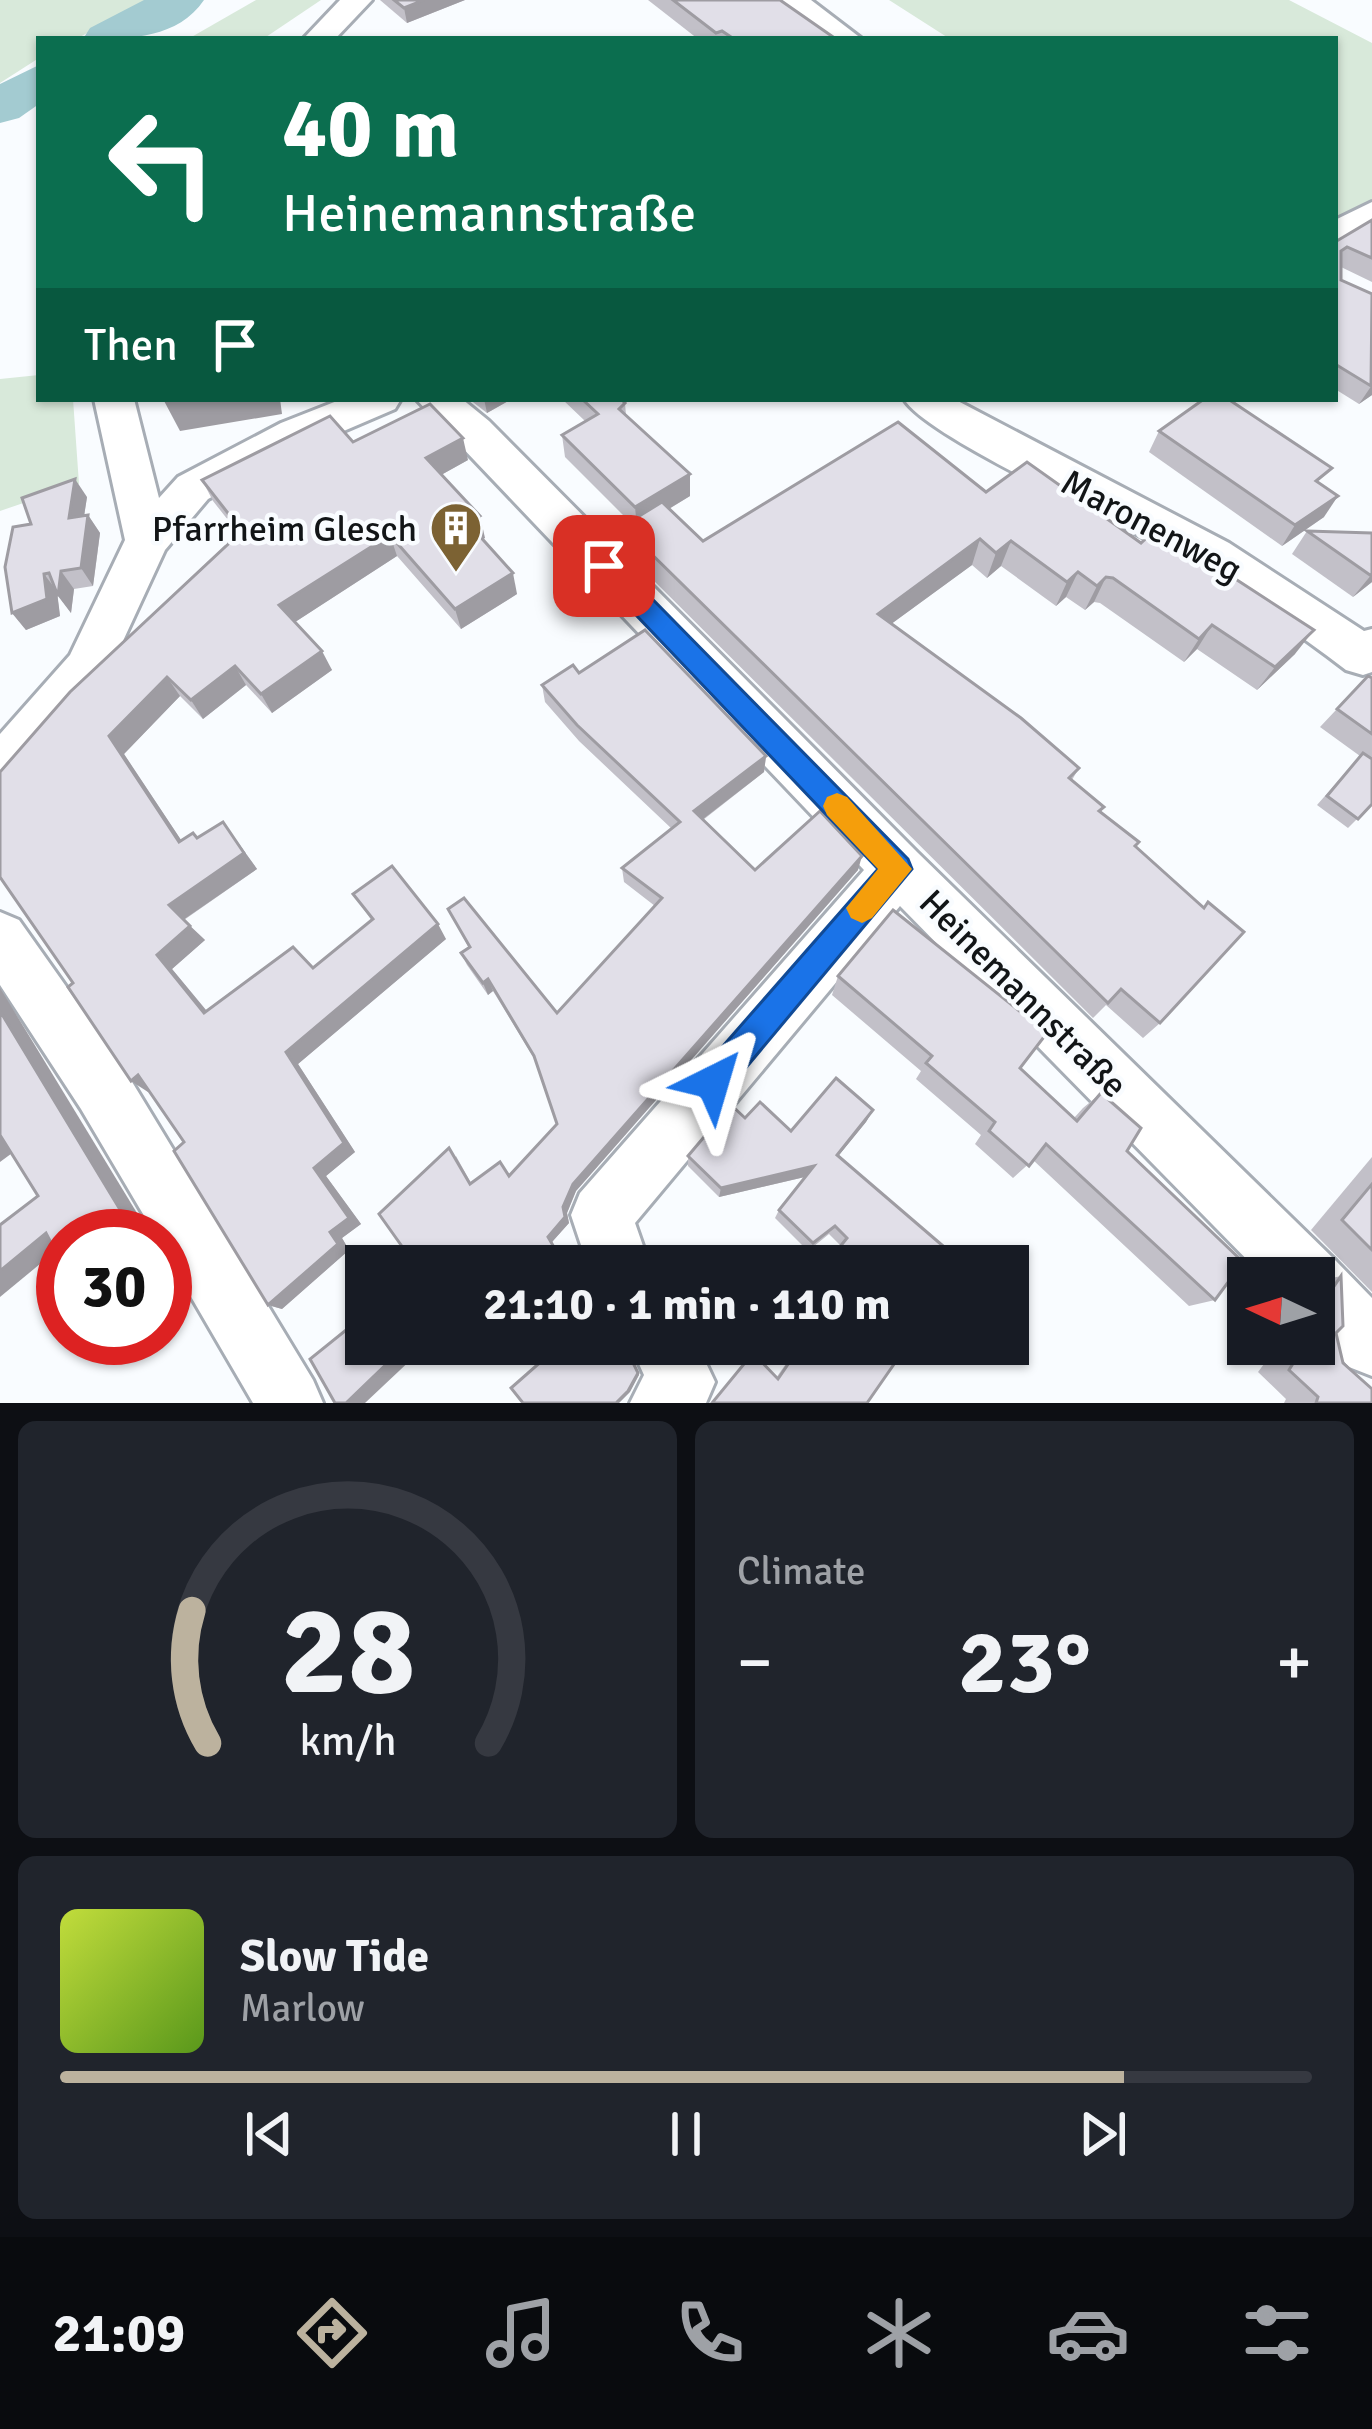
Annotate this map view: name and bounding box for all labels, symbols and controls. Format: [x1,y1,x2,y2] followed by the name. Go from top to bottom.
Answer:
[282,77,459,181] text: 40 m
[84,84,240,240] icon: left
[282,180,696,247] text: Heinemannstraße
[202,312,268,378] icon: arrive
[84,318,178,373] text: Then
[1053,460,1249,593] street label: Maronenweg
[428,500,484,574] building icon: Pfarrheim Glesch
[152,507,417,552] place label: Pfarrheim Glesch
[553,515,655,617] pin
[571,533,637,599] icon: arrive
[909,881,1136,1108] street label: Heinemannstraße
[650,1019,776,1145] position arrow
[36,1209,192,1365] speed limit sign: 30
[1227,1257,1335,1365] north arrow
[1227,1257,1335,1365] map controls
[483,1277,891,1332] text: 21:10 · 1 min · 110 m
[737,1547,866,1595] text: Climate
[280,1575,415,1728] text: 28
[958,1607,1091,1718] text: 23°
[737,1622,773,1703] text: −
[1276,1622,1312,1703] text: +
[299,1714,396,1767] text: km/h
[240,1929,429,1984] text: Slow Tide
[240,1984,365,2032] text: Marlow
[236,2101,302,2167] icon: previous
[653,2101,719,2167] icon: pause
[1070,2101,1136,2167] icon: next
[290,2291,374,2375] icon: directions
[479,2291,563,2375] icon: music
[668,2291,752,2375] icon: phone
[857,2291,941,2375] icon: climate
[1046,2291,1130,2375] icon: car
[1235,2291,1319,2375] icon: filters
[53,2300,185,2367] text: 21:09

